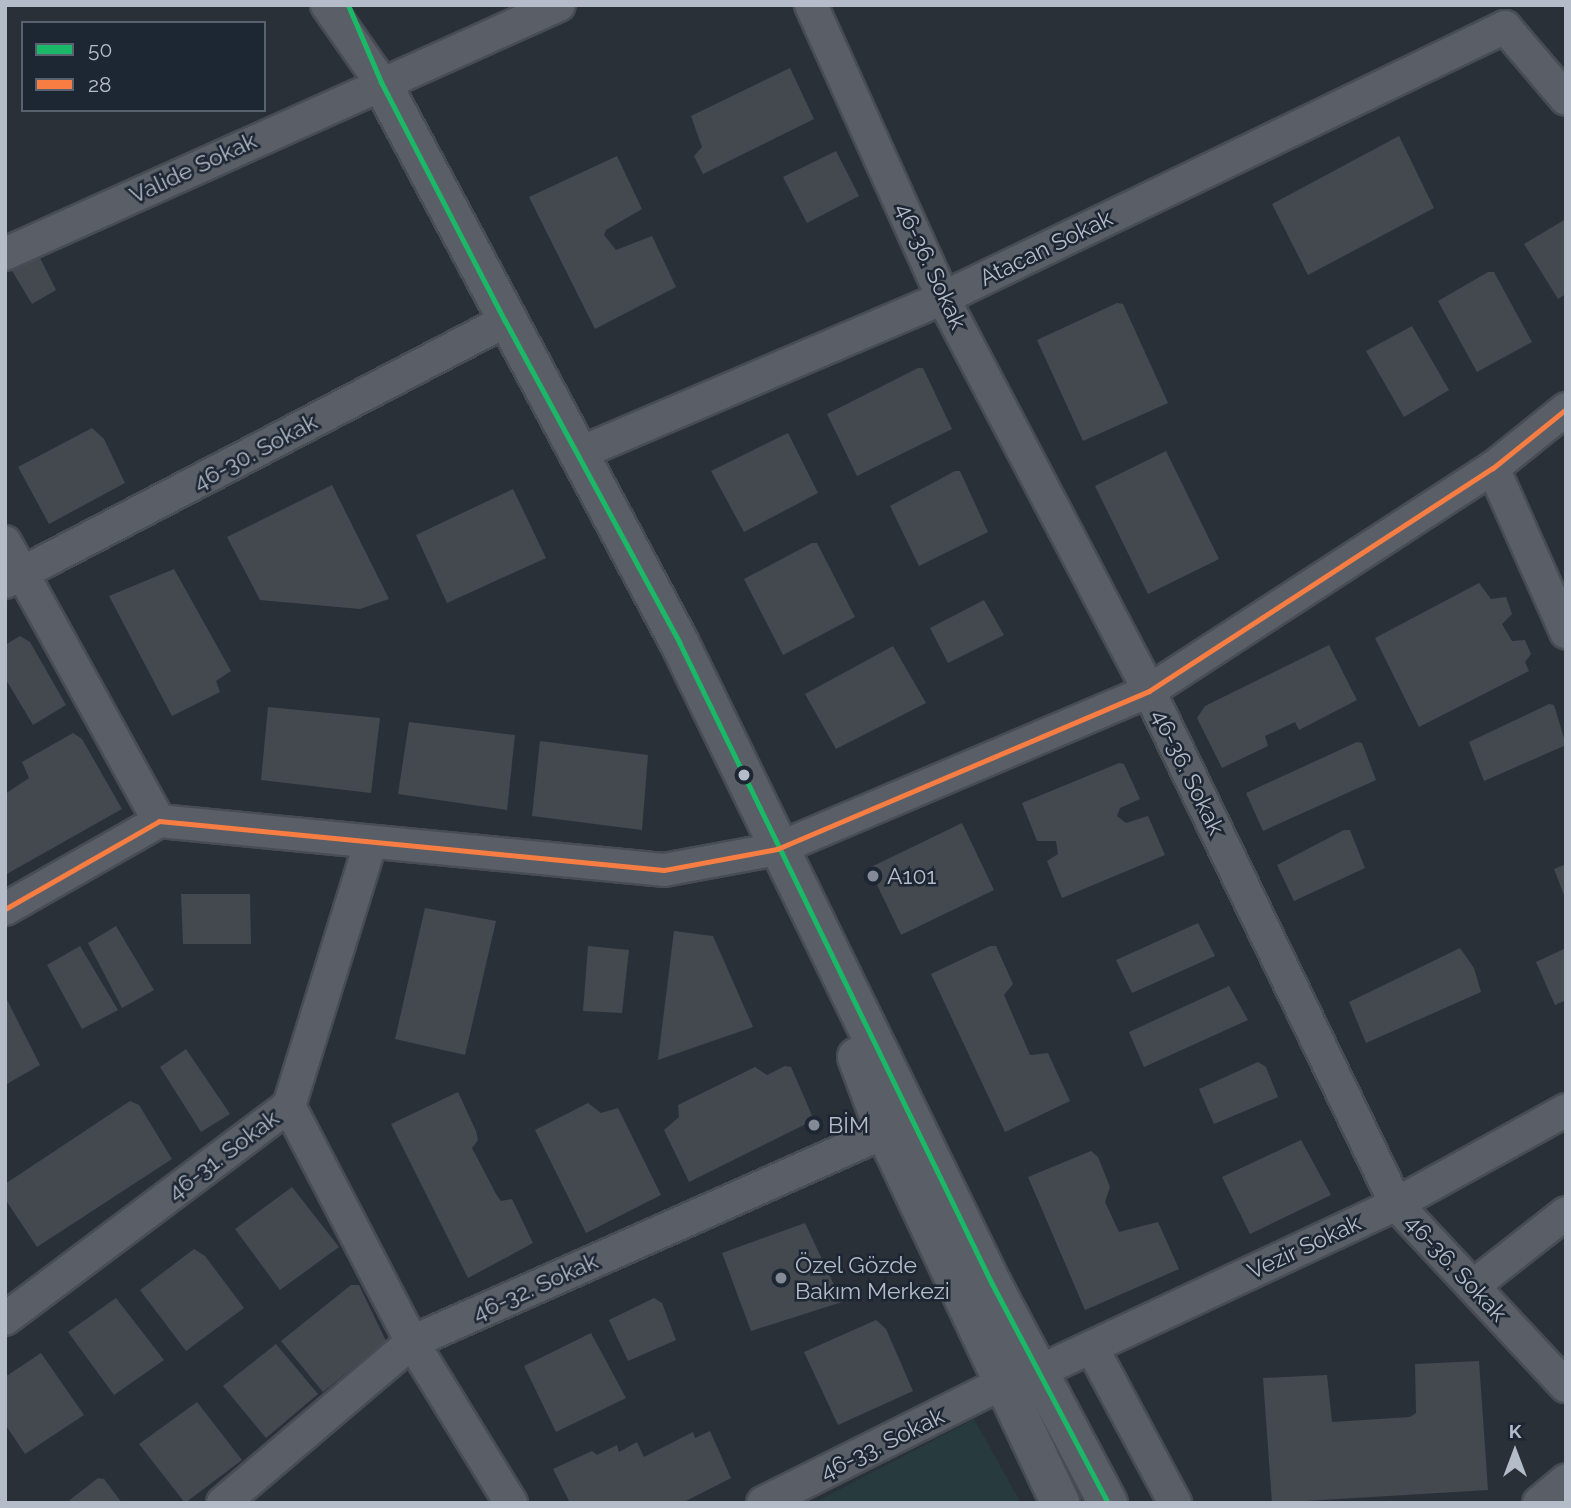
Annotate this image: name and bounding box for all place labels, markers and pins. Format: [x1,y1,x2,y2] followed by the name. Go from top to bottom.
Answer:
[737,768,751,782] unlabelled marker
[887,862,936,890] place label: A101
[865,868,881,884] marker: A101
[828,1111,869,1139] place label: BİM
[806,1117,822,1133] marker: BİM
[795,1251,950,1305] place label: Özel Gözde Bakım Merkezi
[773,1270,789,1286] marker: Özel Gözde Bakım Merkezi

